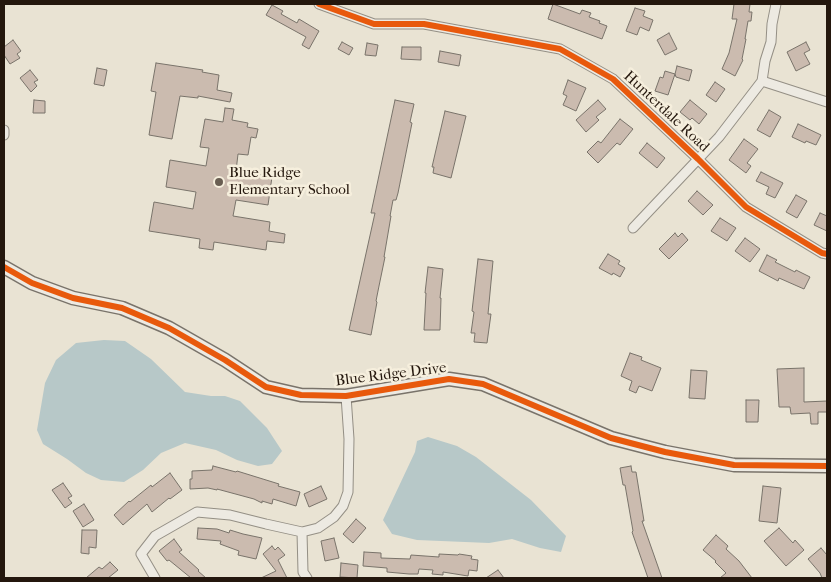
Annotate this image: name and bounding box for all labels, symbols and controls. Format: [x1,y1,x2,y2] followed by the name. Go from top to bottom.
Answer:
[619,68,713,156] street label: Hunterdale Road
[229,164,350,199] place label: Blue Ridge Elementary School
[213,176,225,188] marker: Blue Ridge Elementary School
[335,359,447,391] street label: Blue Ridge Drive

